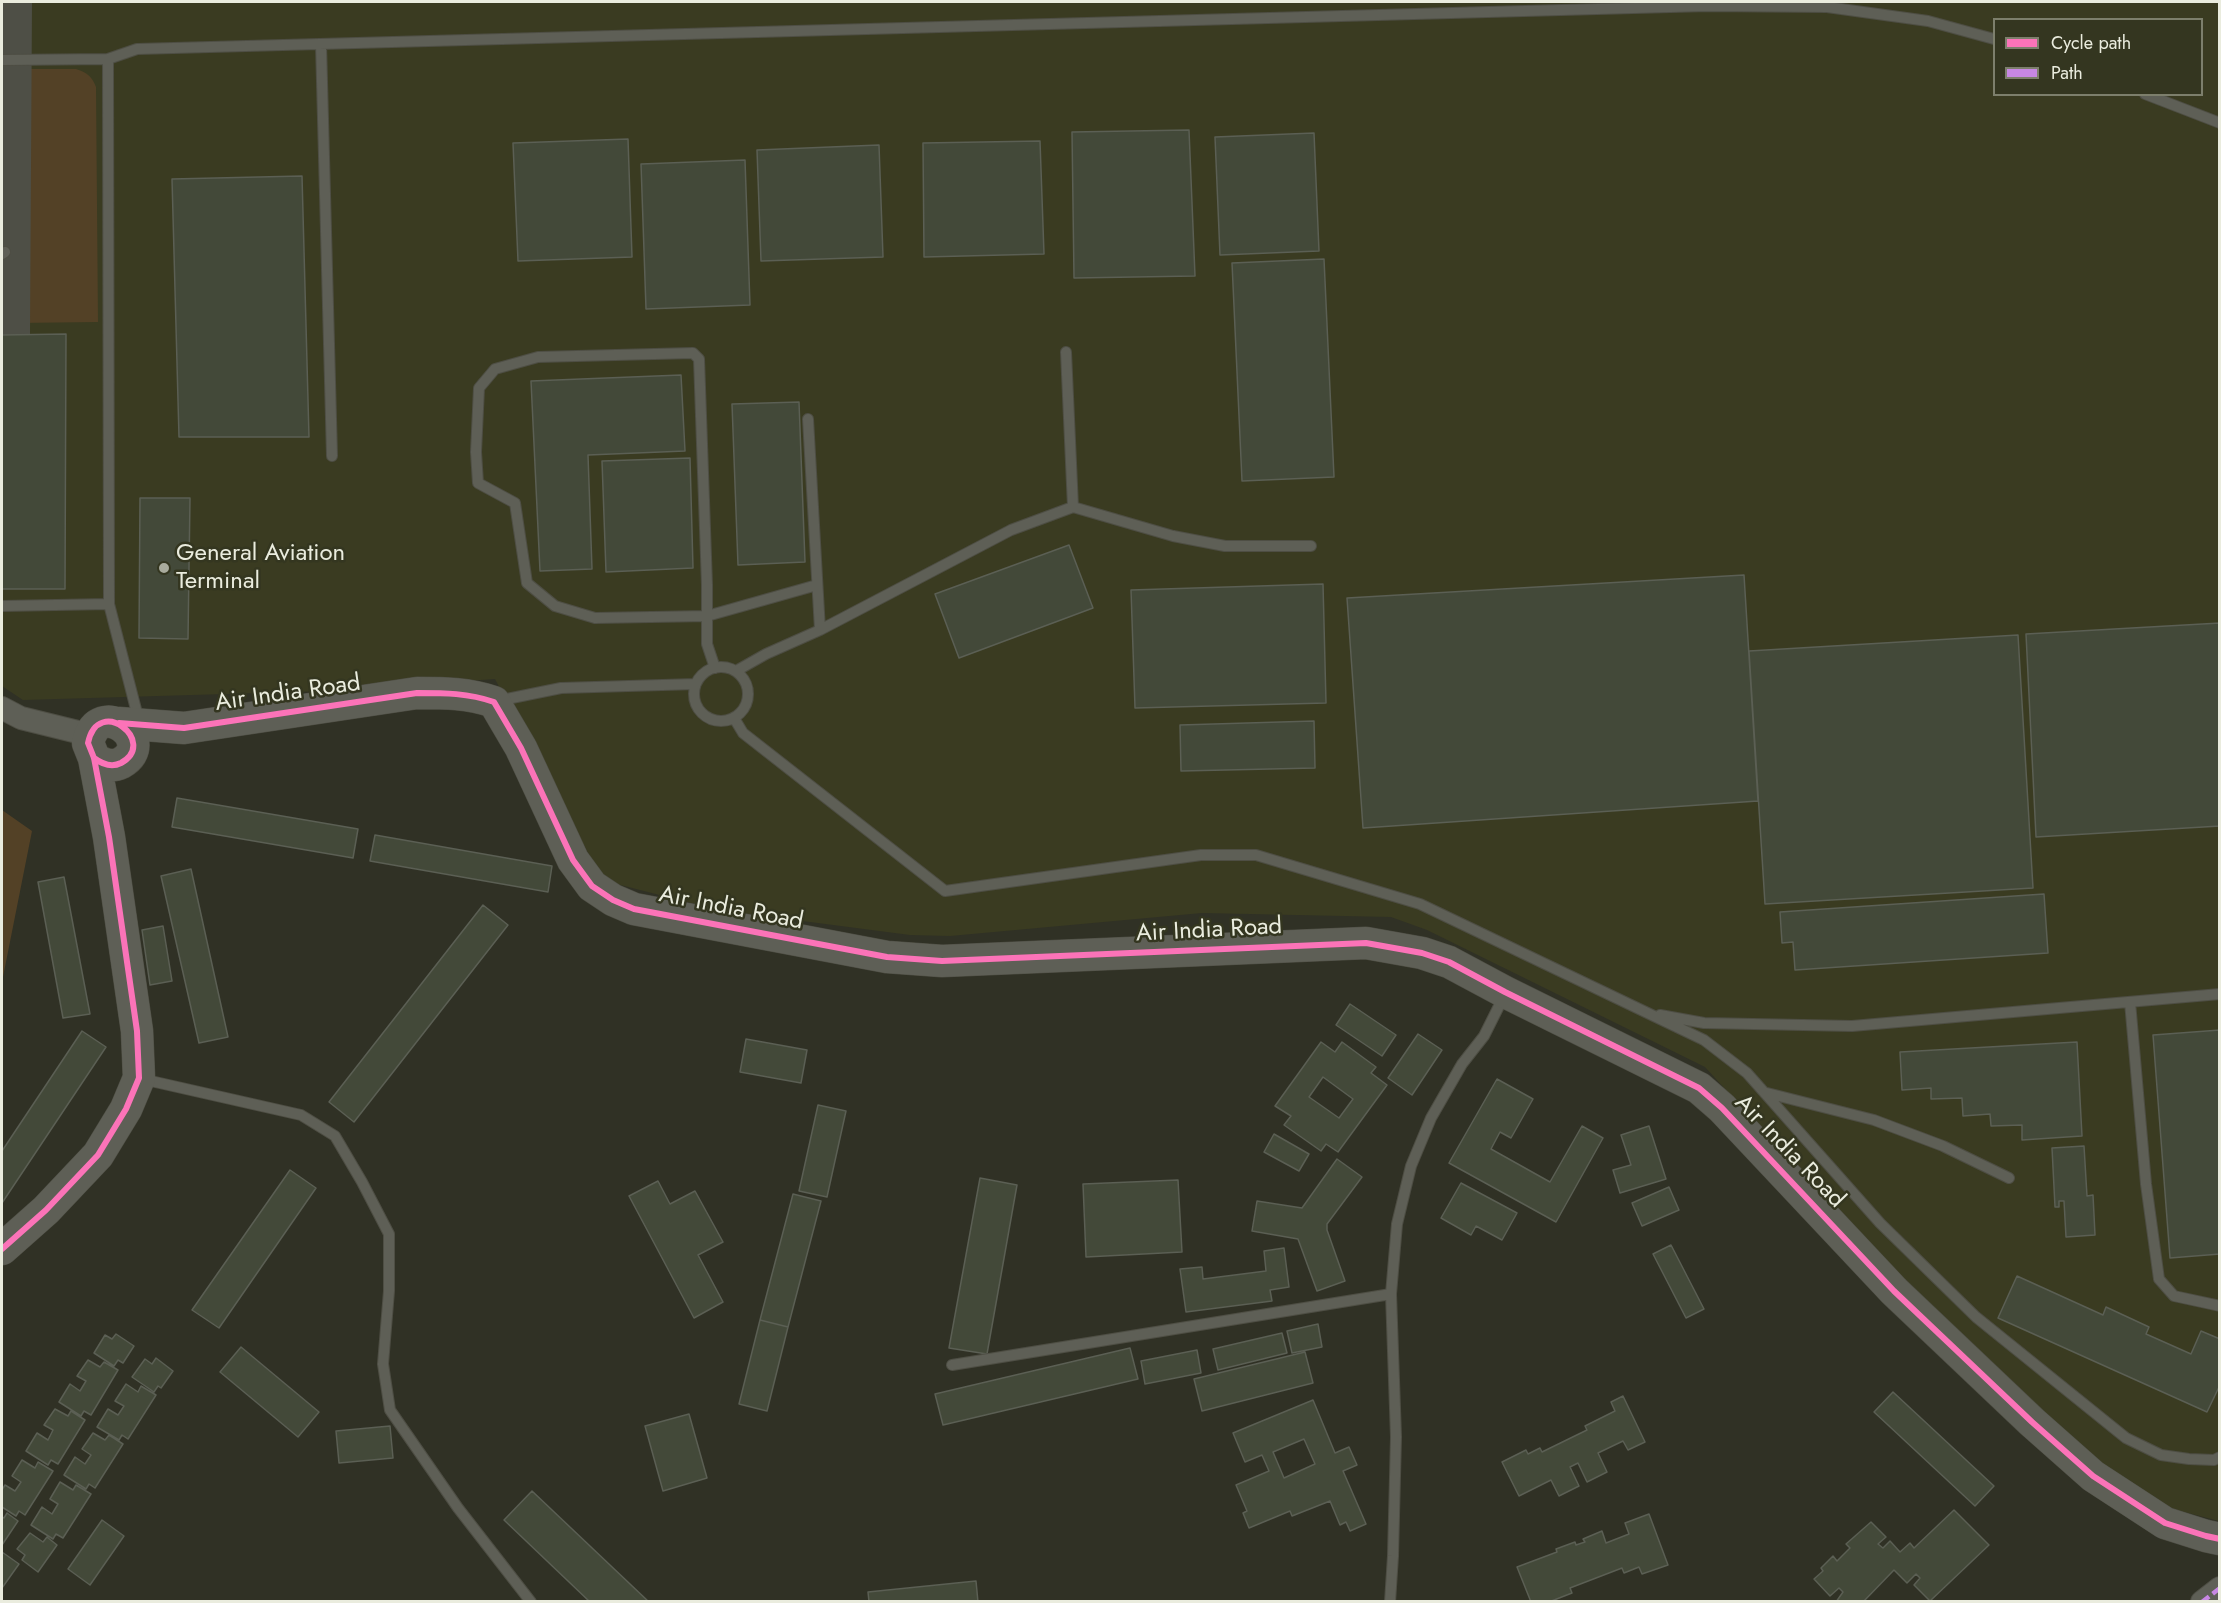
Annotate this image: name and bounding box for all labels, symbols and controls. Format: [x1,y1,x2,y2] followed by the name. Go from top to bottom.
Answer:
[1993,18,2203,96] legend
[2051,30,2131,56] text: Cycle path
[2051,60,2083,86] text: Path
[176,540,345,596] place label: General Aviation Terminal
[157,561,171,575] marker: General Aviation Terminal
[213,670,363,718] street label: Air India Road
[656,881,806,937] street label: Air India Road
[1135,913,1283,949] street label: Air India Road
[1728,1089,1850,1215] street label: Air India Road

